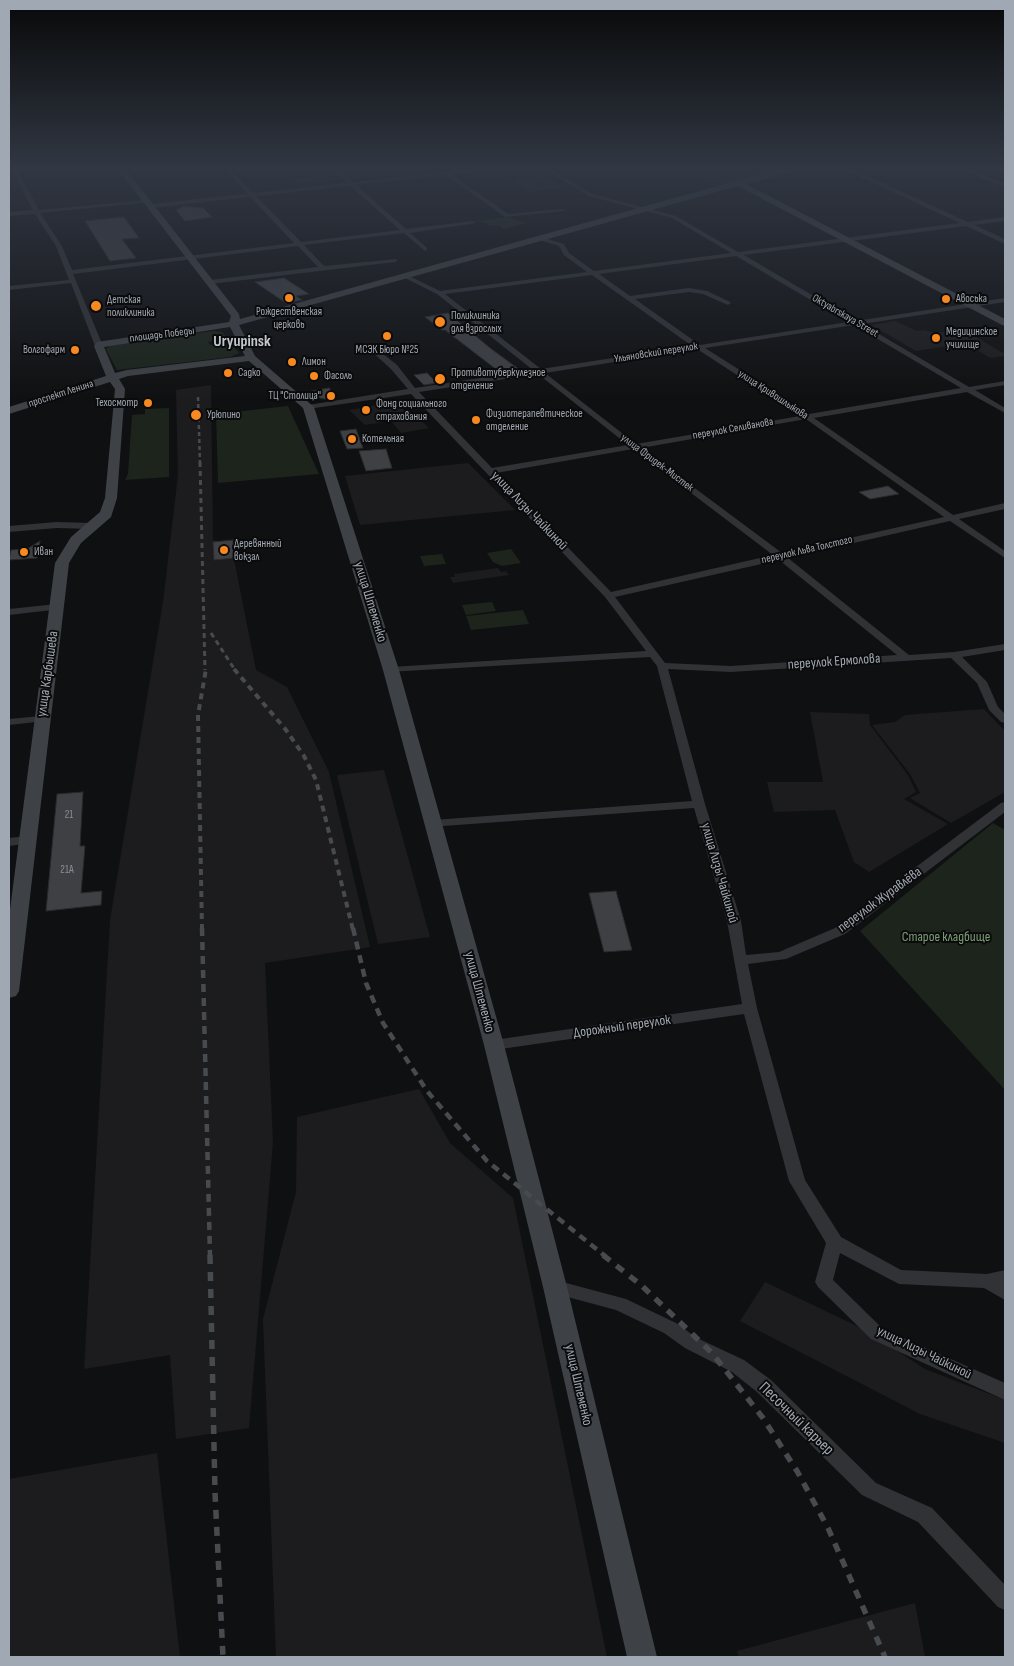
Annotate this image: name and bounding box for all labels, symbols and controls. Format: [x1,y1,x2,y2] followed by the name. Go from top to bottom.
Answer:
[283,292,295,304] marker: Рождественская церковь
[809,292,881,340] street label: Oktyabrskaya Street
[956,292,987,306] place label: Авоська
[107,293,155,319] place label: Детская поликлиника
[940,293,952,305] marker: Авоська
[89,299,103,313] marker: Детская поликлиника
[256,305,322,331] place label: Рождественская церковь
[451,309,502,335] place label: Поликлиника для взрослых
[433,315,447,329] marker: Поликлиника для взрослых
[129,324,195,346] street label: площадь Победы
[946,325,997,351] place label: Медицинское училище
[381,330,393,342] marker: МСЭК Бюро №25
[213,332,271,352] district label: Uryupinsk
[930,332,942,344] marker: Медицинское училище
[613,340,699,366] street label: Ульяновский переулок
[23,343,65,357] place label: Волгофарм
[356,343,418,357] place label: МСЭК Бюро №25
[69,344,81,356] marker: Волгофарм
[302,355,326,369] place label: Лимон
[286,356,298,368] marker: Лимон
[238,366,261,380] place label: Садко
[451,366,546,392] place label: Противотуберкулезное отделение
[222,367,234,379] marker: Садко
[735,367,811,423] street label: улица Кривошлыкова
[324,369,352,383] place label: Фасоль
[308,370,320,382] marker: Фасоль
[433,372,447,386] marker: Противотуберкулезное отделение
[27,377,95,411] street label: проспект Ленина
[269,389,321,403] place label: ТЦ "Столица"
[325,390,337,402] marker: ТЦ "Столица"
[95,396,138,410] place label: Техосмотр
[142,397,154,409] marker: Техосмотр
[376,397,447,423] place label: Фонд социального страхования
[360,404,372,416] marker: Фонд социального страхования
[486,407,583,433] place label: Физиотерапевтическое отделение
[189,408,203,422] marker: Урюпино
[207,408,240,422] place label: Урюпино
[470,414,482,426] marker: Физиотерапевтическое отделение
[692,415,774,443] street label: переулок Селиванова
[618,431,696,495] street label: улица Фридек-Мистек
[362,432,404,446] place label: Котельная
[346,433,358,445] marker: Котельная
[487,468,571,554] street label: улица Лизы Чайкиной
[760,533,854,567] street label: переулок Льва Толстого
[234,537,282,563] place label: Деревянный вокзал
[218,544,230,556] marker: Деревянный вокзал
[34,545,53,559] place label: Иван
[18,546,30,558] marker: Иван
[350,560,390,644] street label: улица Штеменко
[34,630,62,718] street label: улица Карбышева
[787,650,881,674] street label: переулок Ермолова
[65,808,73,822] house number: 21
[697,821,741,925] street label: улица Лизы Чайкиной
[60,863,74,877] house number: 21А
[835,864,925,936] street label: переулок Журавлёва
[902,929,990,945] park label: Старое кладбище
[460,950,498,1034] street label: улица Штеменко
[572,1012,672,1042] street label: Дорожный переулок
[874,1323,974,1383] street label: улица Лизы Чайкиной
[560,1343,596,1427] street label: улица Штеменко
[754,1378,838,1460] street label: Песочный карьер

